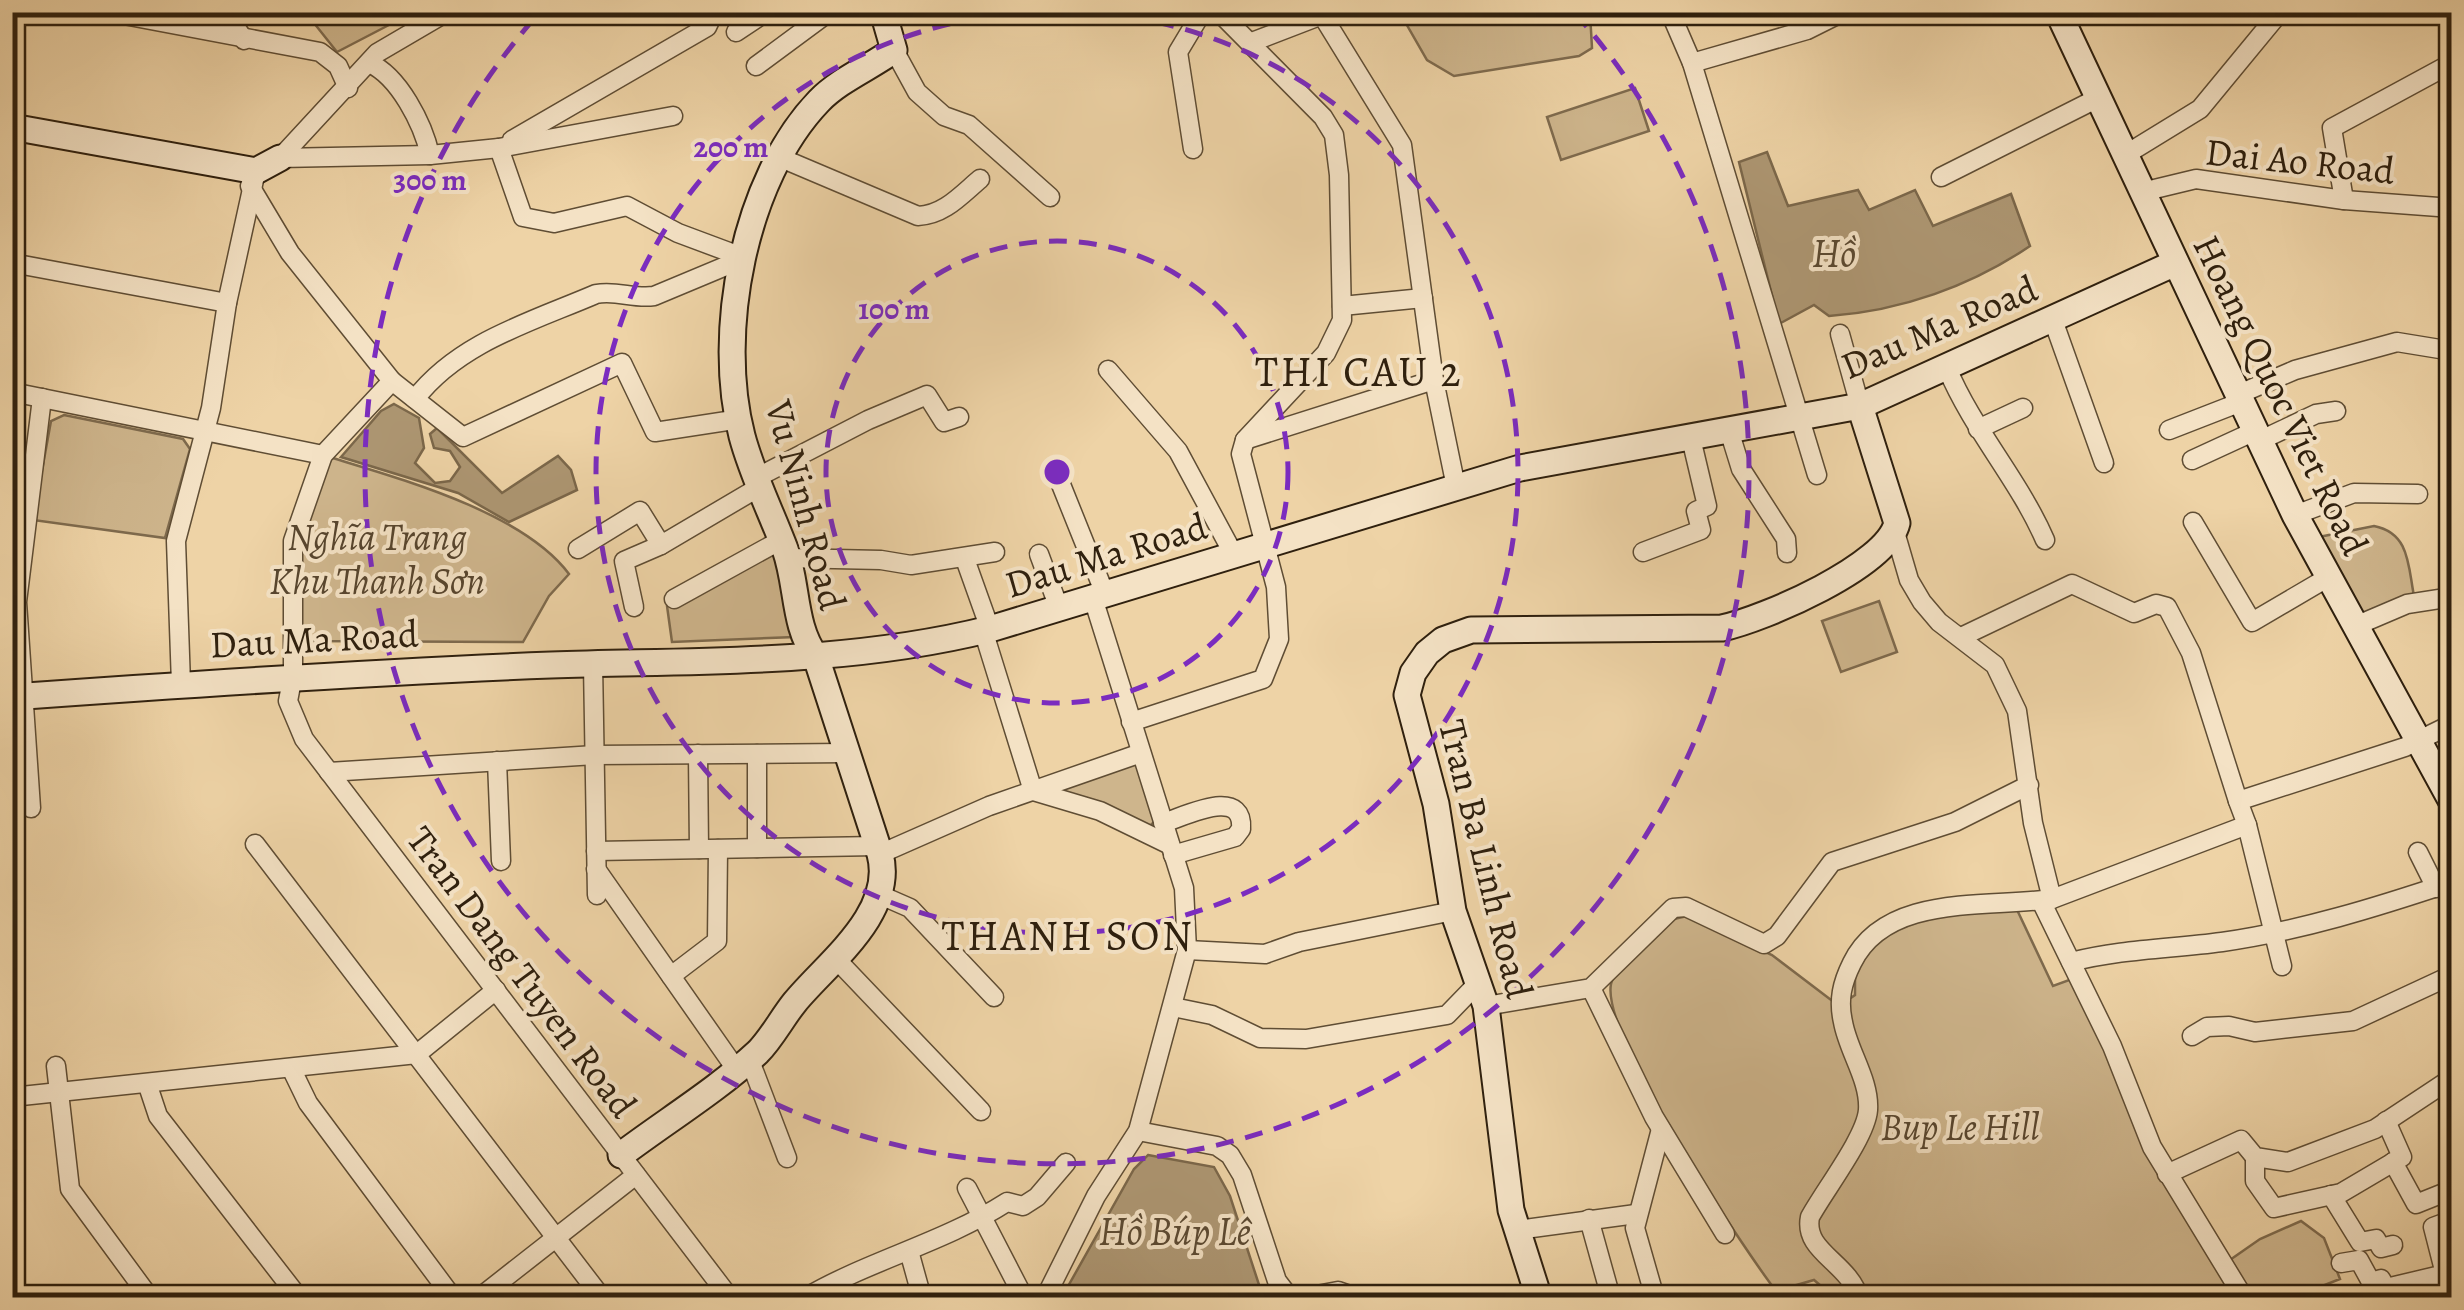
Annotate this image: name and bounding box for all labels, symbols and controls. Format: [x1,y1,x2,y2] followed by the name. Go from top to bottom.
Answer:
[2203,125,2398,197] street label: Dai Ao Road
[693,127,769,167] text: 200 m
[393,160,467,200] text: 300 m
[1812,226,1857,281] water label: Hồ
[2181,226,2381,564] street label: Hoang Quoc Viet Road
[1833,262,2046,392] street label: Dau Ma Road
[858,289,930,329] text: 100 m
[1255,343,1463,400] district label: THI CAU 2
[753,393,859,616] street label: Vu Ninh Road
[1039,454,1075,490] centre of rings
[999,499,1214,610] street label: Dau Ma Road
[269,511,485,607] park label: Nghĩa Trang Khu Thanh Sơn
[208,608,420,670] street label: Dau Ma Road
[1426,714,1546,1004] street label: Tran Ba Linh Road
[395,816,649,1129] street label: Tran Dang Tuyen Road
[942,907,1194,964] district label: THANH SON
[1881,1101,2040,1153] park label: Bup Le Hill
[1098,1204,1253,1259] water label: Hồ Búp Lê

